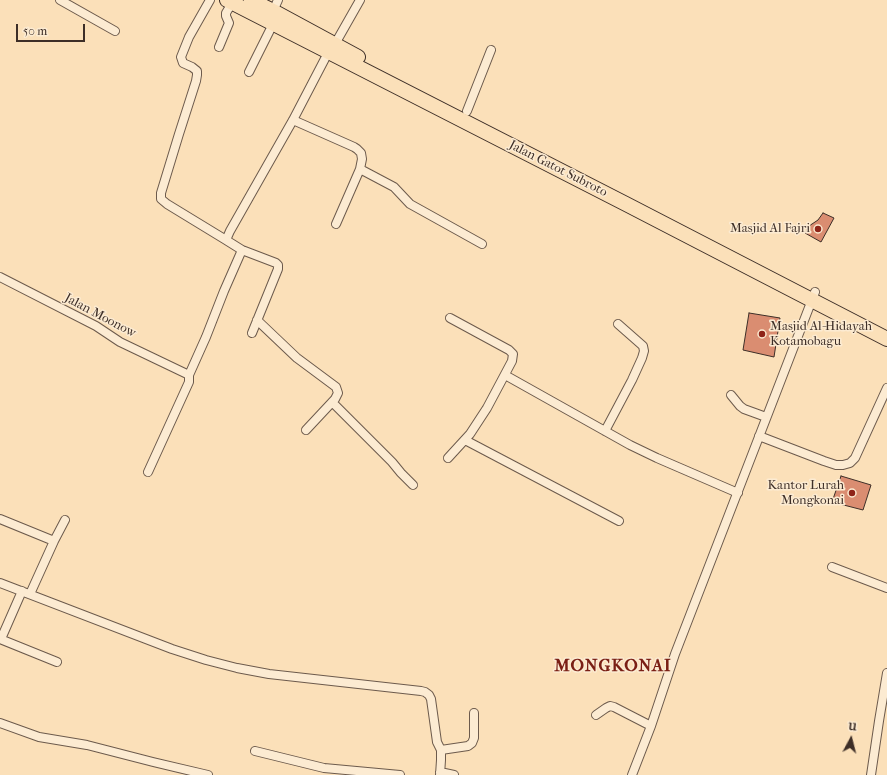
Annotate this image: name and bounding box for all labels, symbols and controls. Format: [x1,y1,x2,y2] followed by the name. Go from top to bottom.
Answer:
[18,16,87,42] scale bar
[23,24,47,38] text: 50 m
[506,137,610,201] street label: Jalan Gatot Subroto
[730,221,810,237] place label: Masjid Al Fajri
[813,224,823,234] marker: Masjid Al Fajri
[62,291,138,341] street label: Jalan Moonow
[770,319,872,350] place label: Masjid Al-Hidayah Kotamobagu
[757,329,767,339] marker: Masjid Al-Hidayah Kotamobagu
[767,478,844,509] place label: Kantor Lurah Mongkonai
[847,488,857,498] marker: Kantor Lurah Mongkonai
[554,657,672,677] district label: MONGKONAI
[831,719,871,759] north arrow
[847,720,858,734] text: U

